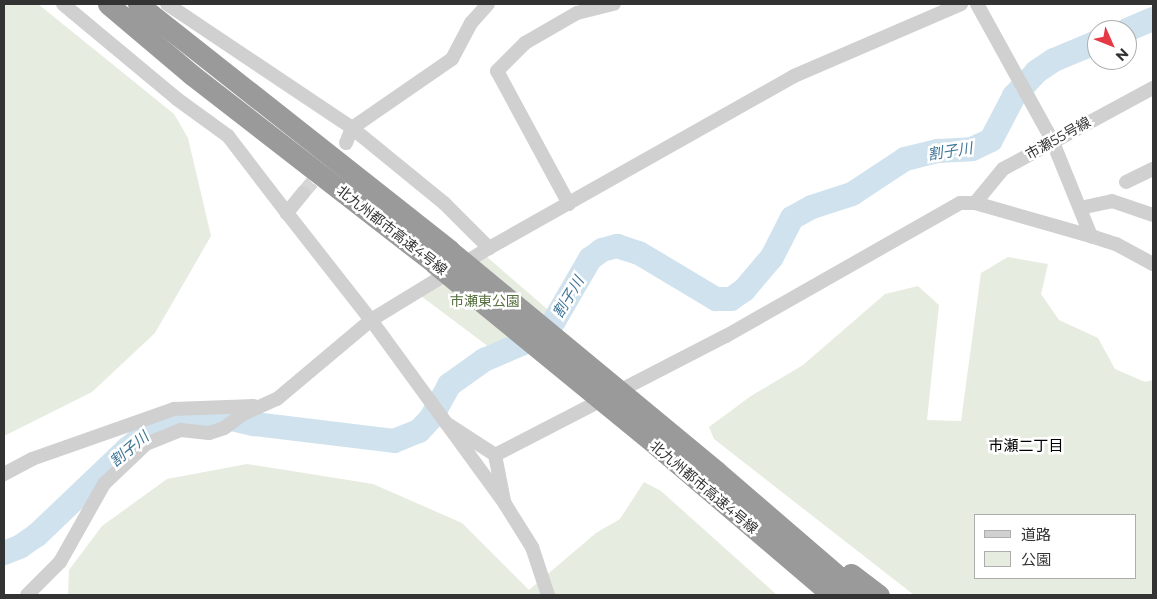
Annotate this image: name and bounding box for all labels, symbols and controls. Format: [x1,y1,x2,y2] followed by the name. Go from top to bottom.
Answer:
[1087,20,1137,70] north arrow
[1112,44,1132,65] text: N
[1023,113,1093,163] street label: 市瀬55号線
[926,139,974,163] water label: 割子川
[334,182,450,278] street label: 北九州都市高速4号線
[549,273,587,321] water label: 割子川
[450,293,520,309] park label: 市瀬東公園
[106,428,152,470] water label: 割子川
[647,437,761,537] street label: 北九州都市高速4号線
[989,437,1063,455] district label: 市瀬二丁目
[974,514,1137,579] legend
[1021,525,1051,544] text: 道路
[1021,550,1051,569] text: 公園

